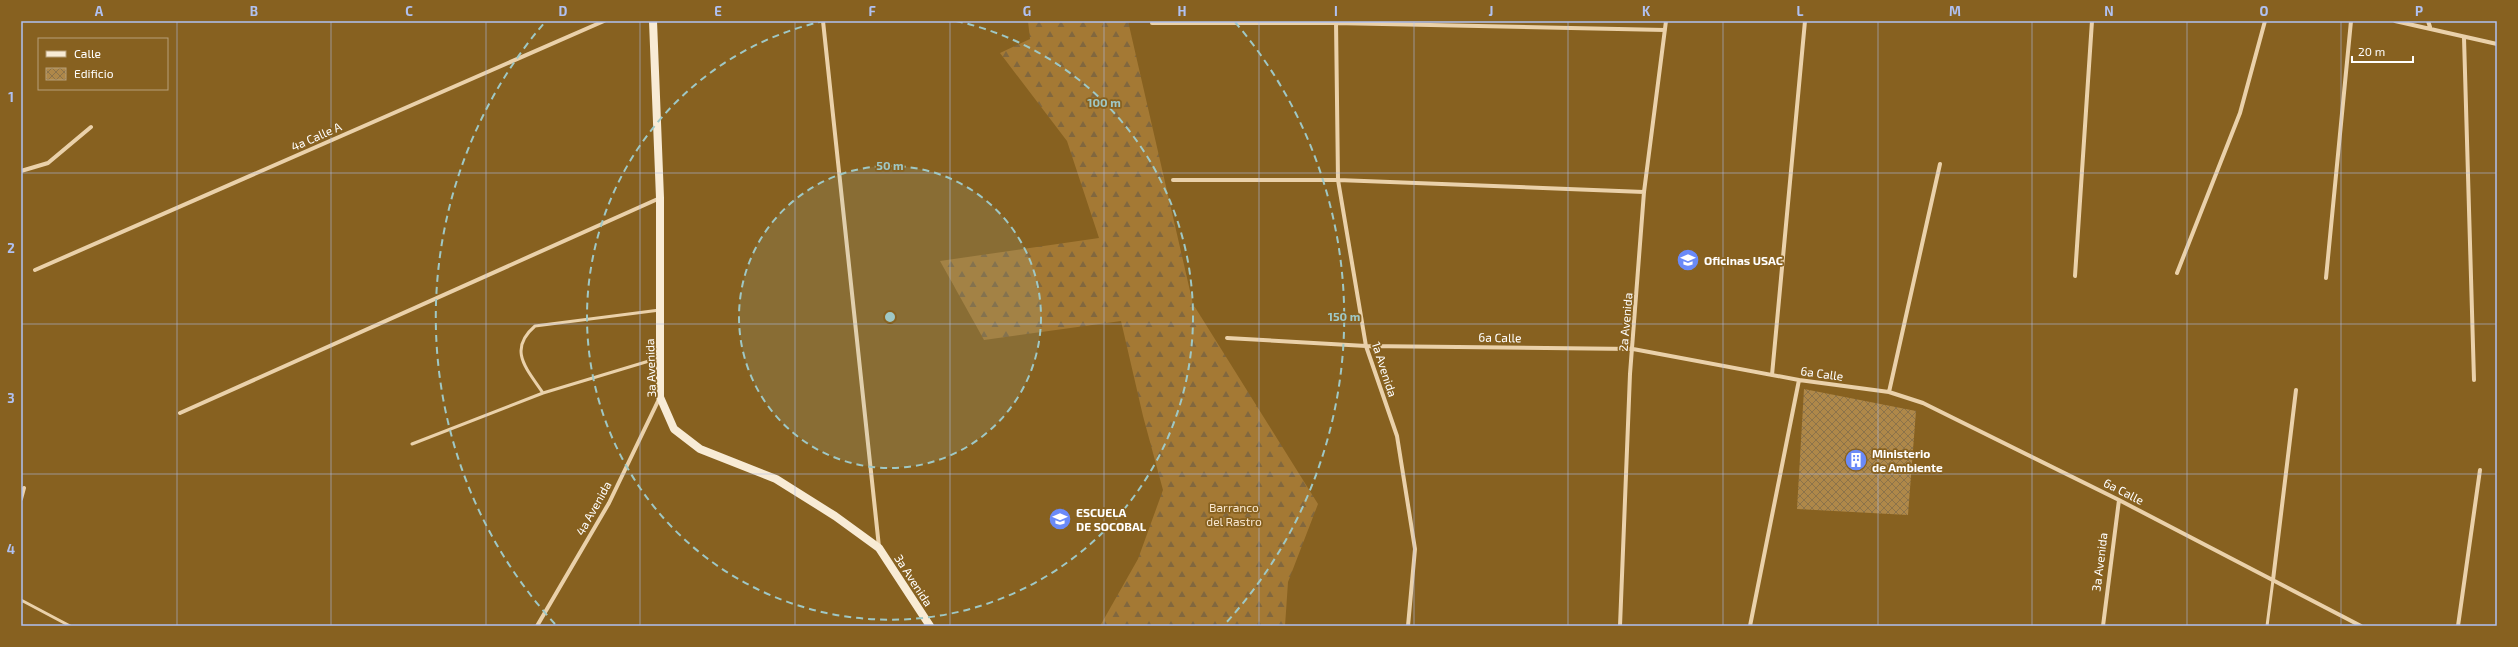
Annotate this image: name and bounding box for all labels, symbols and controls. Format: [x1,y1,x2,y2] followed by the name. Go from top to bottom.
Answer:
[95,3,104,19] text: A
[250,3,258,19] text: B
[405,3,413,19] text: C
[559,3,568,19] text: D
[714,3,722,19] text: E
[868,3,876,19] text: F
[1023,3,1031,19] text: G
[1178,3,1187,19] text: H
[1334,3,1338,19] text: I
[1489,3,1493,19] text: J
[1642,3,1651,19] text: K
[1797,3,1804,19] text: L
[1949,3,1961,19] text: M
[2104,3,2114,19] text: N
[2260,3,2269,19] text: O
[2415,3,2423,19] text: P
[38,38,168,90] legend
[2352,38,2413,64] scale bar
[2358,44,2385,58] text: 20 m
[74,46,101,60] text: Calle
[74,66,114,80] text: Edificio
[8,89,14,105] text: 1
[1087,95,1121,109] text: 100 m
[289,119,344,153] street label: 4a Calle A
[876,158,904,172] text: 50 m
[7,240,15,256] text: 2
[1675,247,1701,273] school or university icon: Oficinas USAC
[1704,253,1783,267] place label: Oficinas USAC
[1615,292,1635,352] street label: 2a Avenida
[1328,309,1360,323] text: 150 m
[883,310,897,324] centre of rings
[1478,330,1522,344] street label: 6a Calle
[642,338,658,398] street label: 3a Avenida
[1370,340,1400,398] street label: 1a Avenida
[1800,363,1844,383] street label: 6a Calle
[7,390,15,406] text: 3
[1872,446,1943,474] place label: Ministerio de Ambiente
[1843,447,1869,473] building icon: Ministerio de Ambiente
[2102,475,2146,507] street label: 6a Calle
[572,478,614,538] street label: 4a Avenida
[1206,500,1262,528] park label: Barranco del Rastro
[1076,505,1147,533] place label: ESCUELA DE SOCOBAL
[1047,506,1073,532] school or university icon: ESCUELA DE SOCOBAL
[2088,532,2110,592] street label: 3a Avenida
[7,541,15,557] text: 4
[892,551,936,609] street label: 3a Avenida

